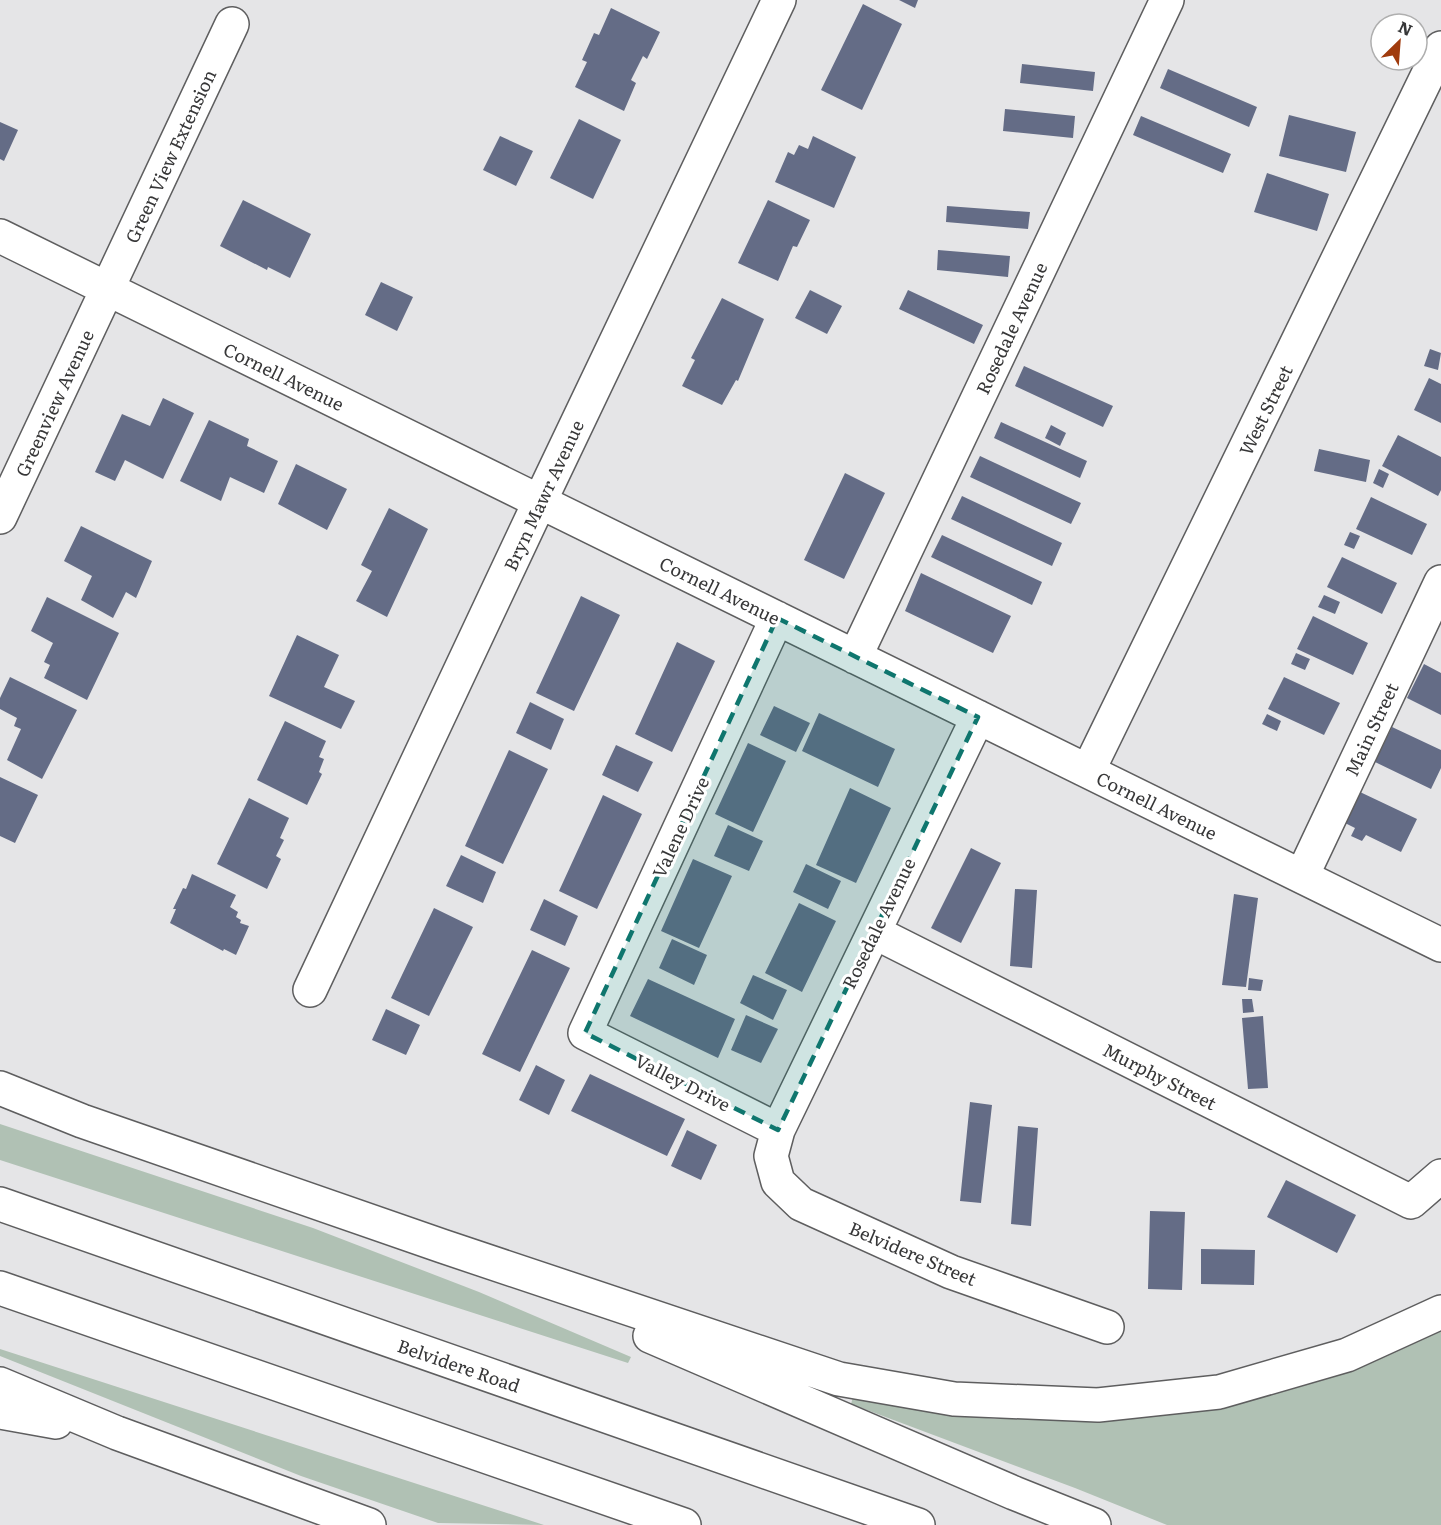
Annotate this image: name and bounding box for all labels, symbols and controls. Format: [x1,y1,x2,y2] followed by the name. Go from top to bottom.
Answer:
[1369,12,1429,72] north arrow
[1395,14,1417,41] text: N
[118,65,222,247] street label: Green View Extension
[969,258,1053,398] street label: Rosedale Avenue
[8,325,100,481] street label: Greenview Avenue
[219,335,349,417] street label: Cornell Avenue
[1232,360,1299,460] street label: West Street
[496,415,590,575] street label: Bryn Mawr Avenue
[655,549,785,631] street label: Cornell Avenue
[1338,677,1405,780] street label: Main Street
[1092,764,1222,846] street label: Cornell Avenue
[645,772,715,882] street label: Valene Drive
[835,853,921,993] street label: Rosedale Avenue
[1098,1036,1222,1117] street label: Murphy Street
[631,1046,735,1118] street label: Valley Drive
[845,1214,981,1292] street label: Belvidere Street
[394,1331,524,1399] street label: Belvidere Road

